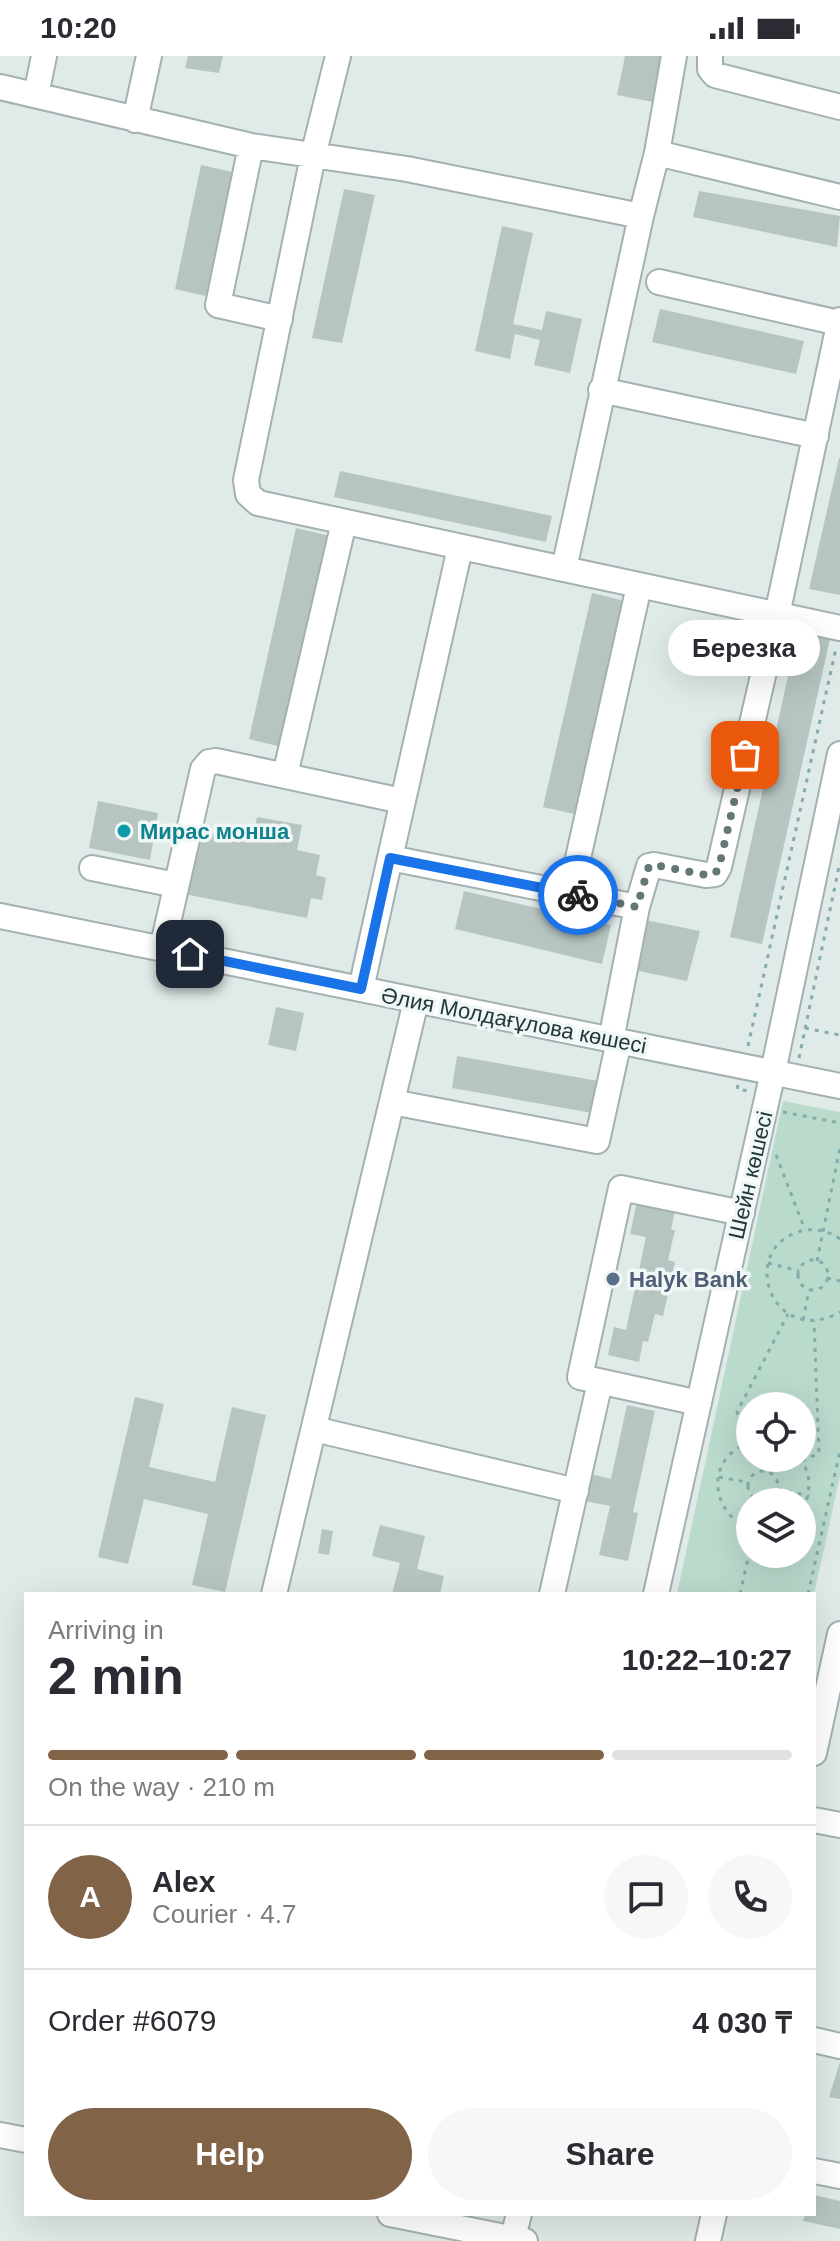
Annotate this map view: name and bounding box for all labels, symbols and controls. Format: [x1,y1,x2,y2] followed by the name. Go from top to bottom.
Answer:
[40,11,117,44] text: 10:20
[669,619,821,675] callout: Березка
[692,633,796,663] text: Березка
[711,721,779,789] pin
[723,733,767,777] icon: bag
[140,819,290,844] place label: Мирас монша
[115,822,133,840] marker: Мирас монша
[538,855,618,935] courier
[556,873,600,917] icon: bike
[156,920,224,988] pin
[168,932,212,976] icon: home
[379,982,649,1058] street label: Әлия Молдағұлова көшесі
[724,1109,777,1242] street label: Шейн көшесі
[629,1267,748,1292] place label: Halyk Bank
[604,1270,622,1288] marker: Halyk Bank
[736,1392,816,1568] map controls
[736,1392,816,1472] button: locate
[736,1488,816,1568] button: layers
[48,1615,164,1645] text: Arriving in
[622,1643,792,1676] text: 10:22–10:27
[48,1647,184,1705] text: 2 min
[48,1772,275,1802] text: On the way · 210 m
[604,1855,688,1939] button: chat
[708,1855,792,1939] button: phone
[152,1865,215,1898] text: Alex
[79,1880,101,1913] text: A
[152,1899,297,1929] text: Courier · 4.7
[48,2004,216,2037] text: Order #6079
[692,2006,792,2039] text: 4 030 ₸
[48,2108,412,2200] button: Help
[428,2108,792,2200] button: Share

